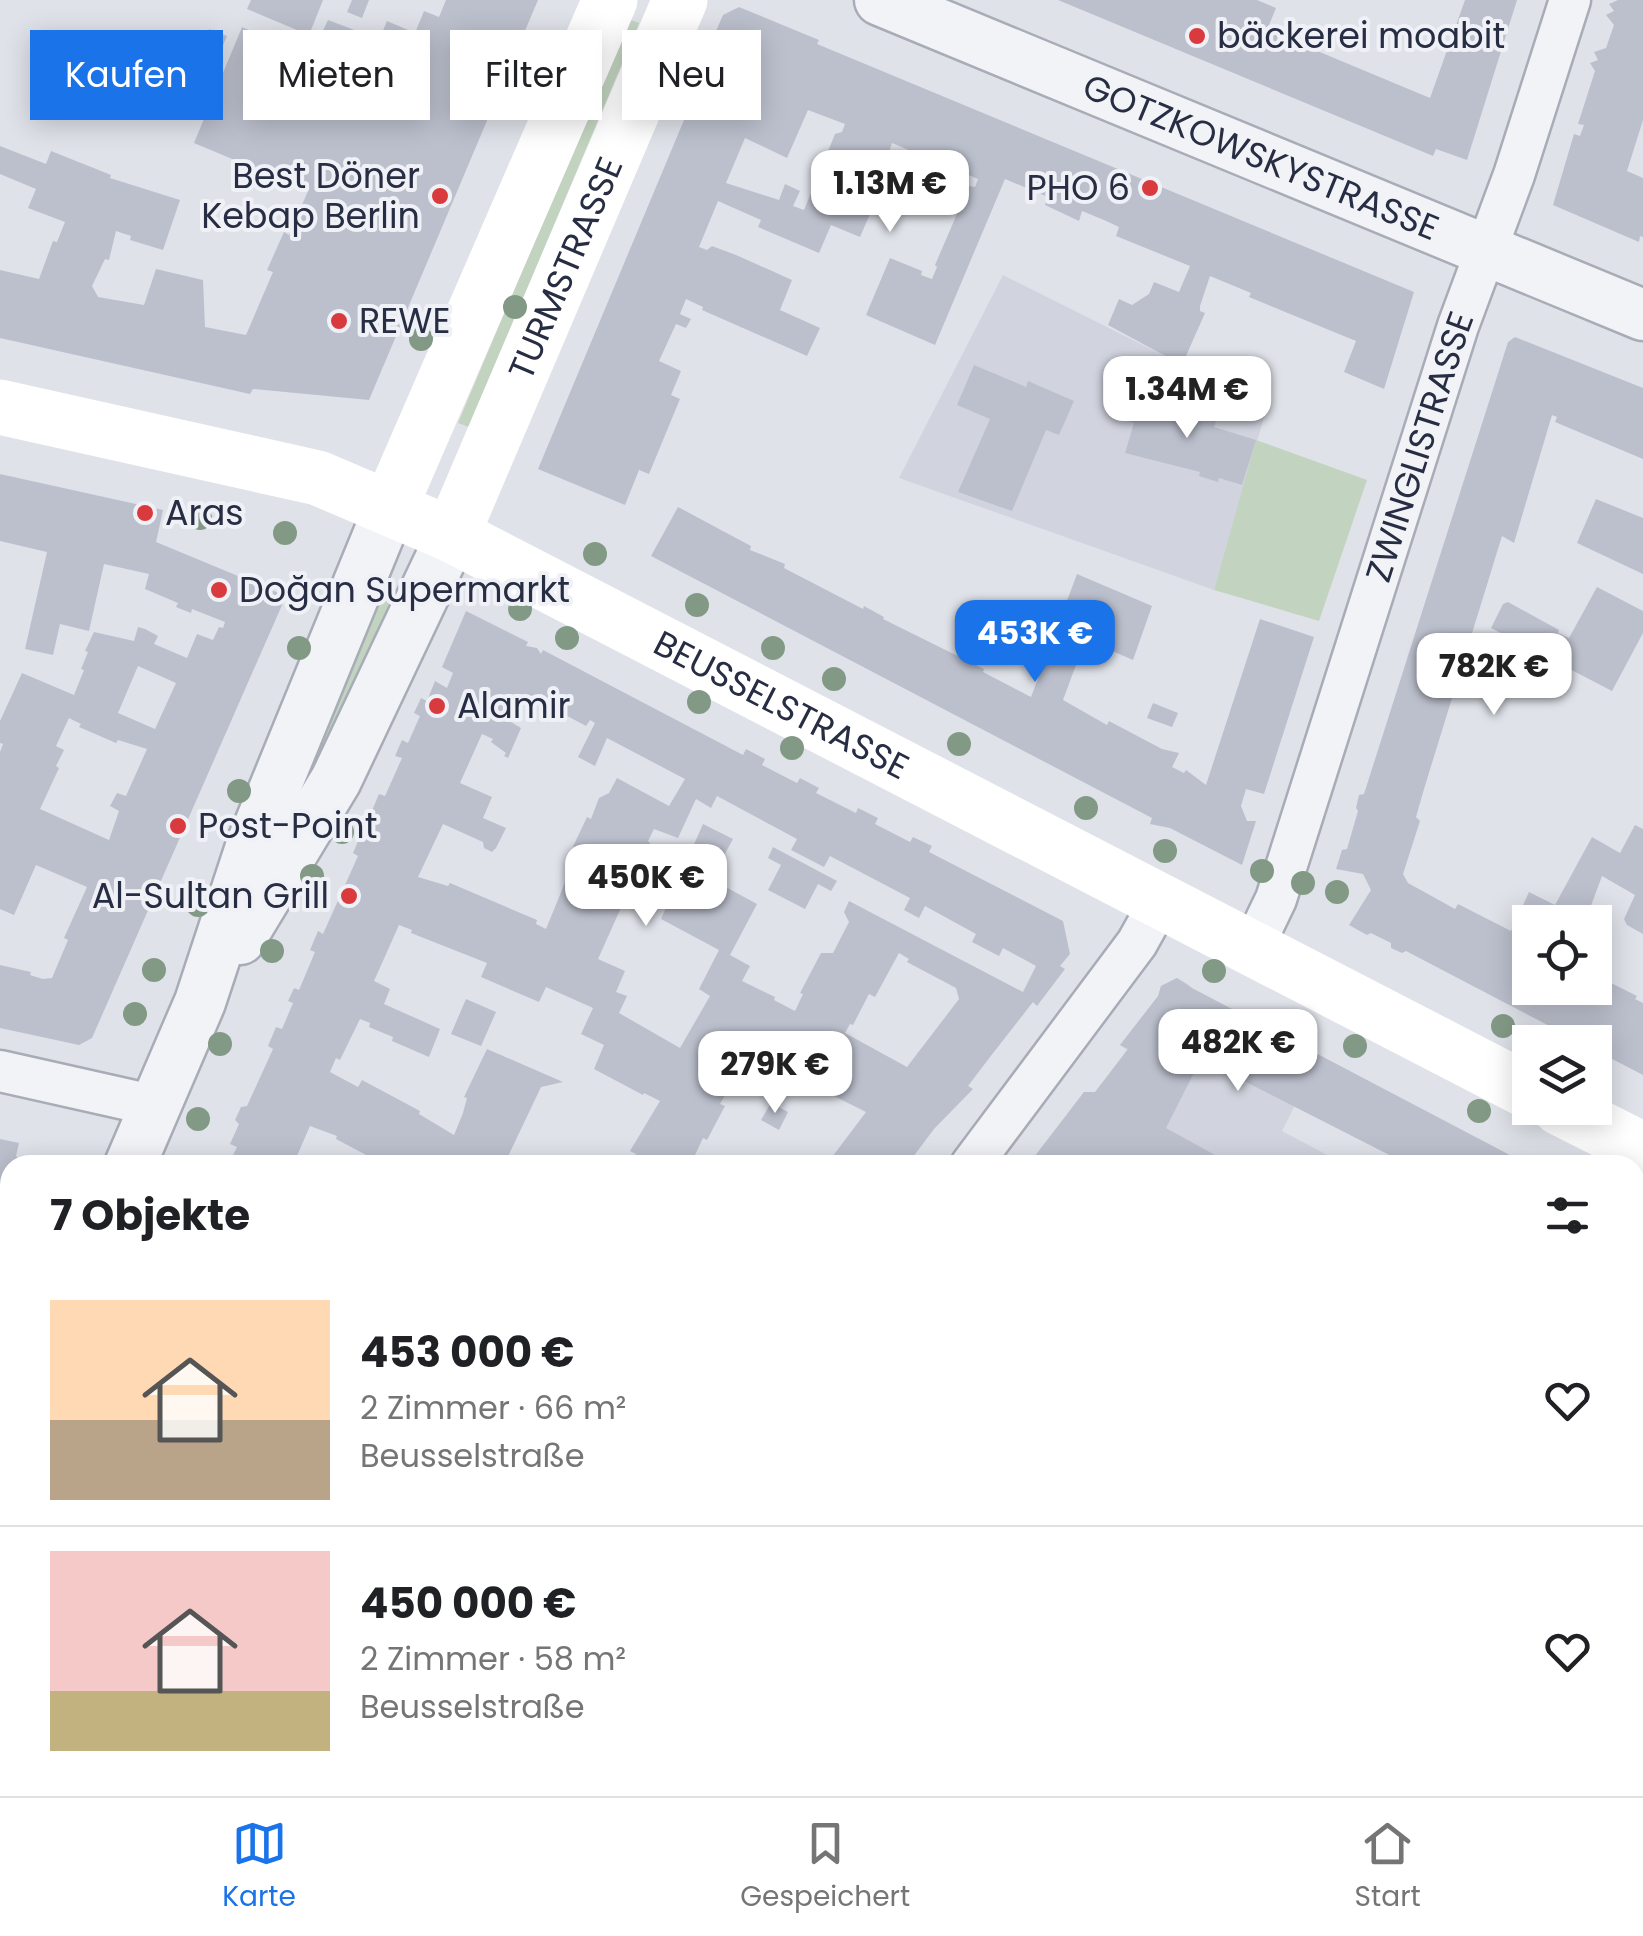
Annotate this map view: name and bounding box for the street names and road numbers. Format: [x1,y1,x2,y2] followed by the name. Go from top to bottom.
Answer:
[1076,61,1446,252] street label: GOTZKOWSKYSTRASSE
[496,149,634,387] street label: TURMSTRASSE
[1353,304,1485,588] street label: ZWINGLISTRASSE
[646,618,917,791] street label: BEUSSELSTRASSE

